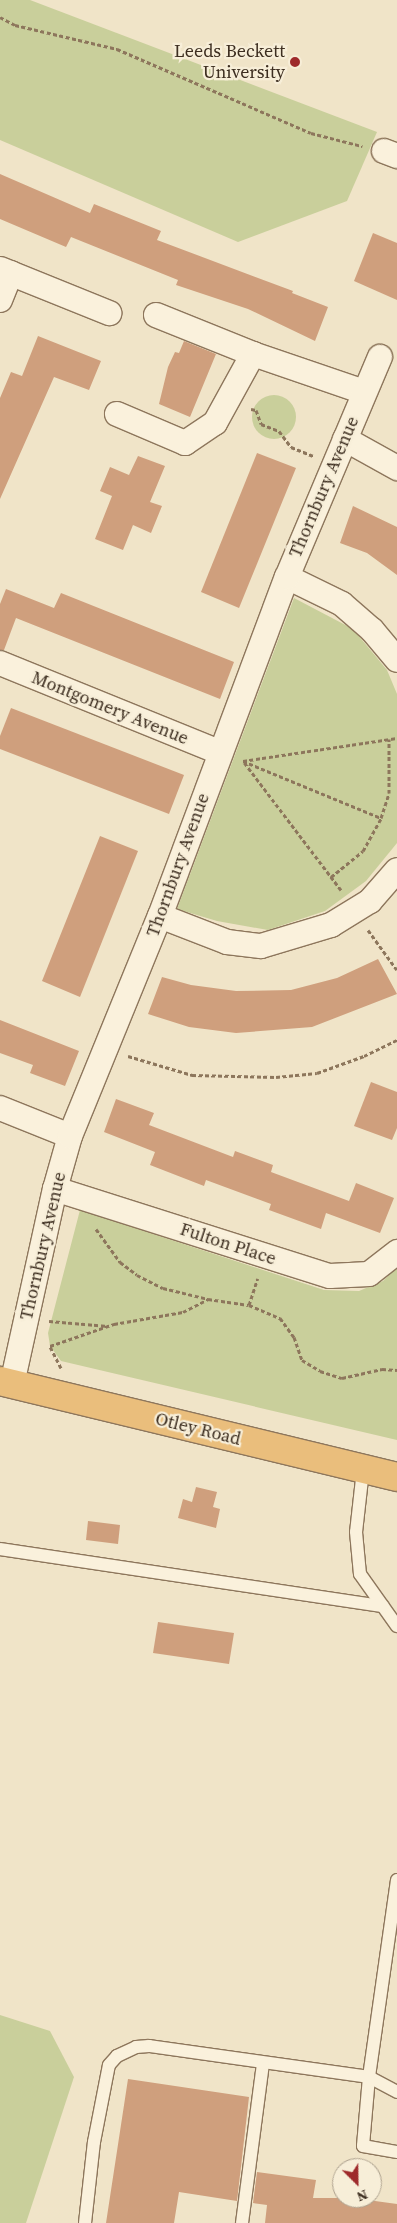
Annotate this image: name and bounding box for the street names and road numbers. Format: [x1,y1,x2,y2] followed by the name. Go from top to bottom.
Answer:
[285,413,363,561] street label: Thornbury Avenue
[28,667,192,749] street label: Montgomery Avenue
[142,790,214,940] street label: Thornbury Avenue
[15,1170,71,1322] street label: Thornbury Avenue
[177,1218,279,1270] street label: Fulton Place
[153,1408,243,1450] street label: Otley Road

